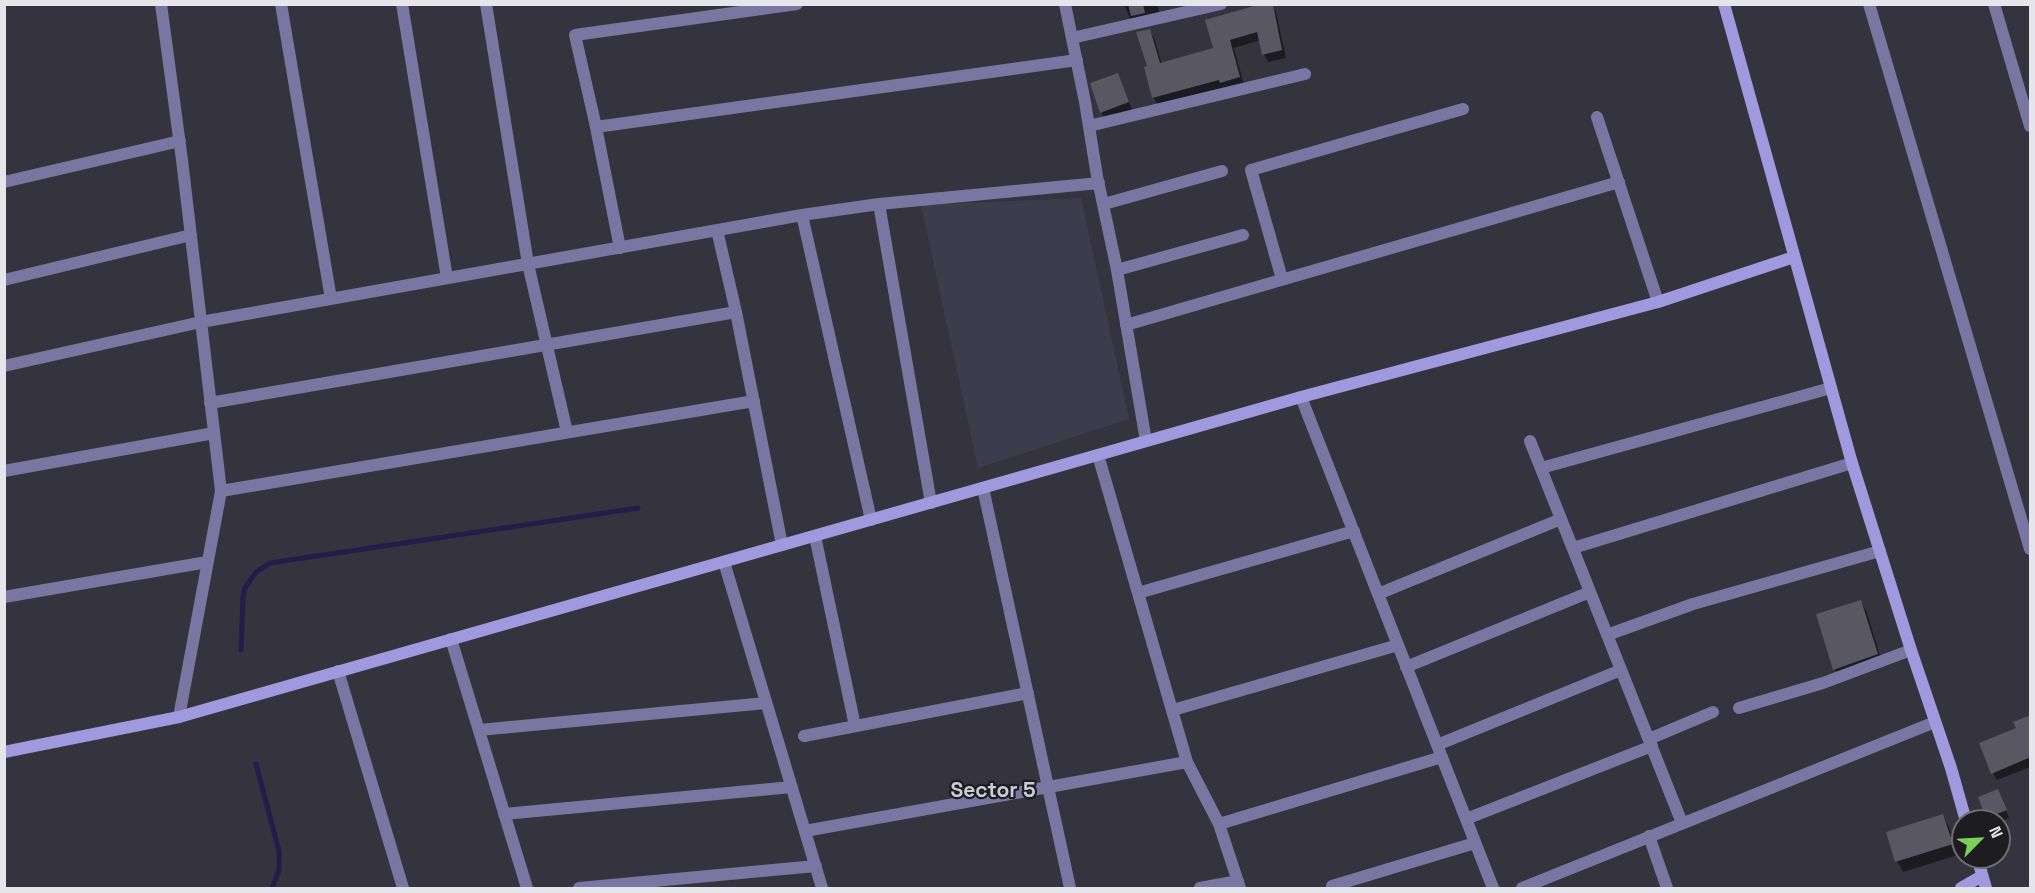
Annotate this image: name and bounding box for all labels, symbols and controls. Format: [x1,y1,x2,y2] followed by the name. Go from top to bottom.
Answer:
[950,778,1036,804] district label: Sector 5
[1951,809,2011,869] north arrow
[1984,823,2008,841] text: N

